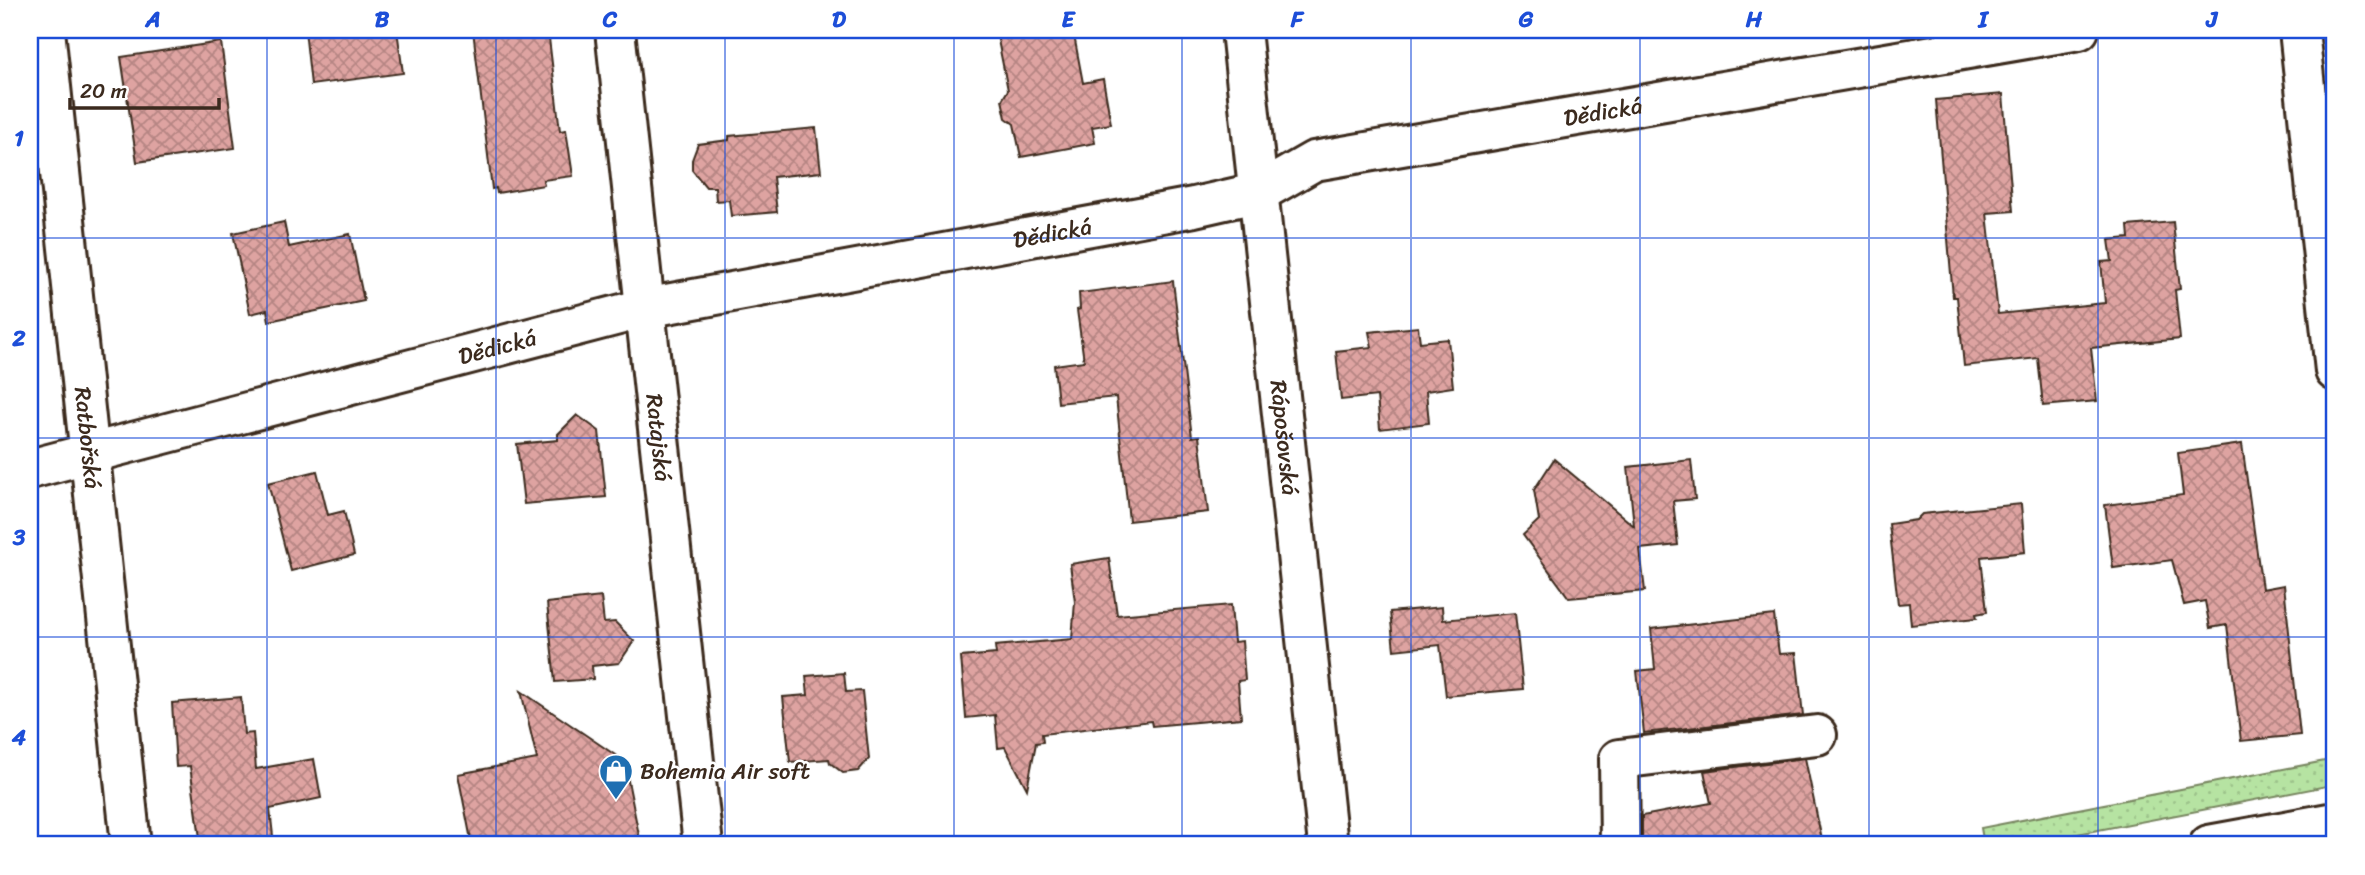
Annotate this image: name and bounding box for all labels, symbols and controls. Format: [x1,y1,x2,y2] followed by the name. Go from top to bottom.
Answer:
[144,0,161,40] text: A
[375,0,390,40] text: B
[602,0,618,40] text: C
[832,0,847,40] text: D
[1062,0,1077,40] text: E
[1290,0,1305,40] text: F
[1518,0,1534,40] text: G
[1745,0,1763,40] text: H
[1977,0,1989,40] text: I
[2205,0,2219,40] text: J
[70,66,219,110] scale bar
[80,72,127,110] text: 20 m
[1560,85,1645,138] street label: Dědická
[14,118,24,159] text: 1
[1010,206,1095,260] street label: Dědická
[454,317,541,377] street label: Dědická
[11,318,26,359] text: 2
[1258,378,1311,497] street label: Rápošovská
[62,385,114,491] street label: Ratbořská
[634,392,684,483] street label: Ratajská
[12,517,26,558] text: 3
[11,717,27,758] text: 4
[640,751,810,792] place label: Bohemia Air soft
[597,752,635,801] shop icon: Bohemia Air soft

